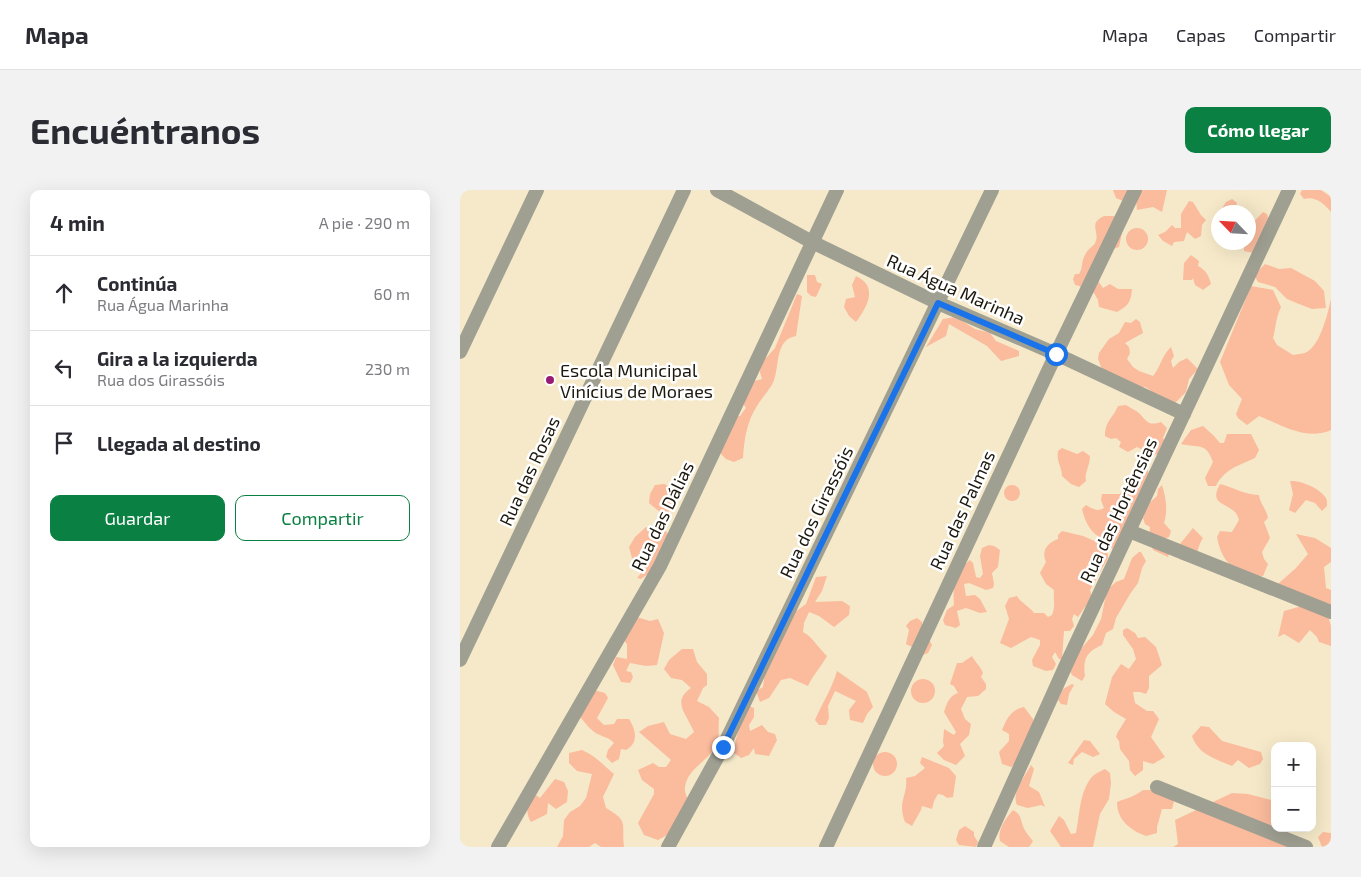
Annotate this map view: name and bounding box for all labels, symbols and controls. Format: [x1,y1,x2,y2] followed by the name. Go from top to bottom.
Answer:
[25,20,89,49] text: Mapa
[1102,24,1148,46] text: Mapa
[1176,24,1226,46] text: Capas
[1254,24,1336,46] text: Compartir
[1185,107,1331,153] button: Cómo llegar
[30,109,260,151] text: Encuéntranos
[1211,205,1256,250] north arrow
[50,210,105,235] text: 4 min
[319,213,410,232] text: A pie · 290 m
[884,249,1028,329] street label: Rua Água Marinha
[97,272,177,295] text: Continúa
[50,279,78,307] icon: ahead
[374,284,410,303] text: 60 m
[97,295,229,314] text: Rua Água Marinha
[1045,343,1068,366] route start
[97,347,258,370] text: Gira a la izquierda
[50,354,78,382] icon: left
[365,359,410,378] text: 230 m
[560,359,713,402] place label: Escola Municipal Vinícius de Moraes
[97,370,225,389] text: Rua dos Girassóis
[544,374,556,386] marker: Escola Municipal Vinícius de Moraes
[494,413,564,529] street label: Rua das Rosas
[50,429,78,457] icon: arrive
[97,432,261,455] text: Llegada al destino
[1075,434,1161,586] street label: Rua das Hortênsias
[775,442,857,582] street label: Rua dos Girassóis
[925,447,999,573] street label: Rua das Palmas
[626,458,698,574] street label: Rua das Dálias
[50,495,225,541] button: Guardar
[235,495,410,541] button: Compartir
[712,736,735,759] route end
[1271,742,1316,832] map controls
[1271,742,1316,787] button: +
[1271,787,1316,832] button: −

